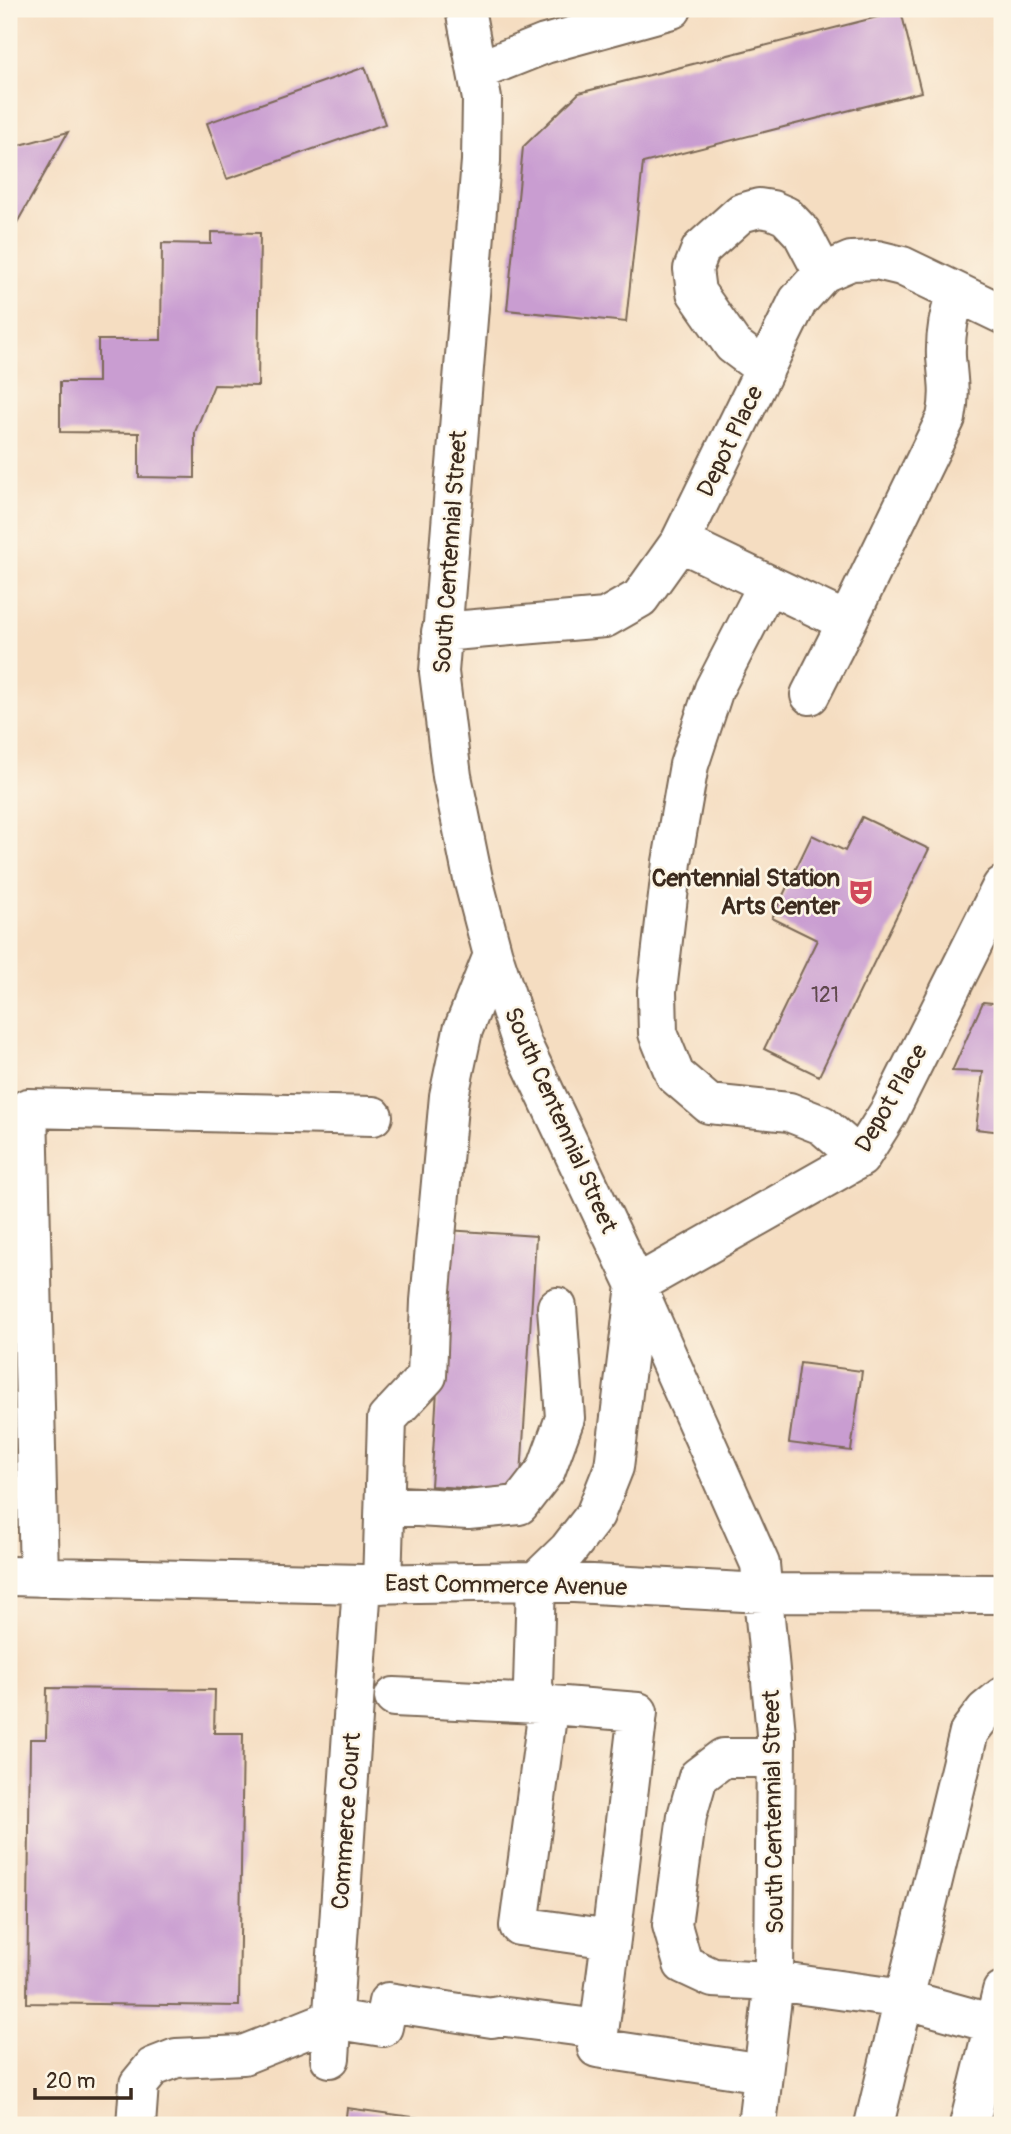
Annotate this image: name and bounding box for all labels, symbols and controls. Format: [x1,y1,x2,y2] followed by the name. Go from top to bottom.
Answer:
[691,381,770,502] street label: Depot Place
[428,429,474,675] street label: South Centennial Street
[652,864,840,921] place label: Centennial Station Arts Center
[846,877,876,907] theatre icon: Centennial Station Arts Center
[811,982,839,1009] house number: 121
[498,1003,624,1238] street label: South Centennial Street
[849,1039,934,1158] street label: Depot Place
[385,1569,628,1602] street label: East Commerce Avenue
[757,1689,790,1934] street label: South Centennial Street
[326,1731,367,1910] street label: Commerce Court
[35,2057,131,2101] scale bar
[46,2068,95,2095] text: 20 m

